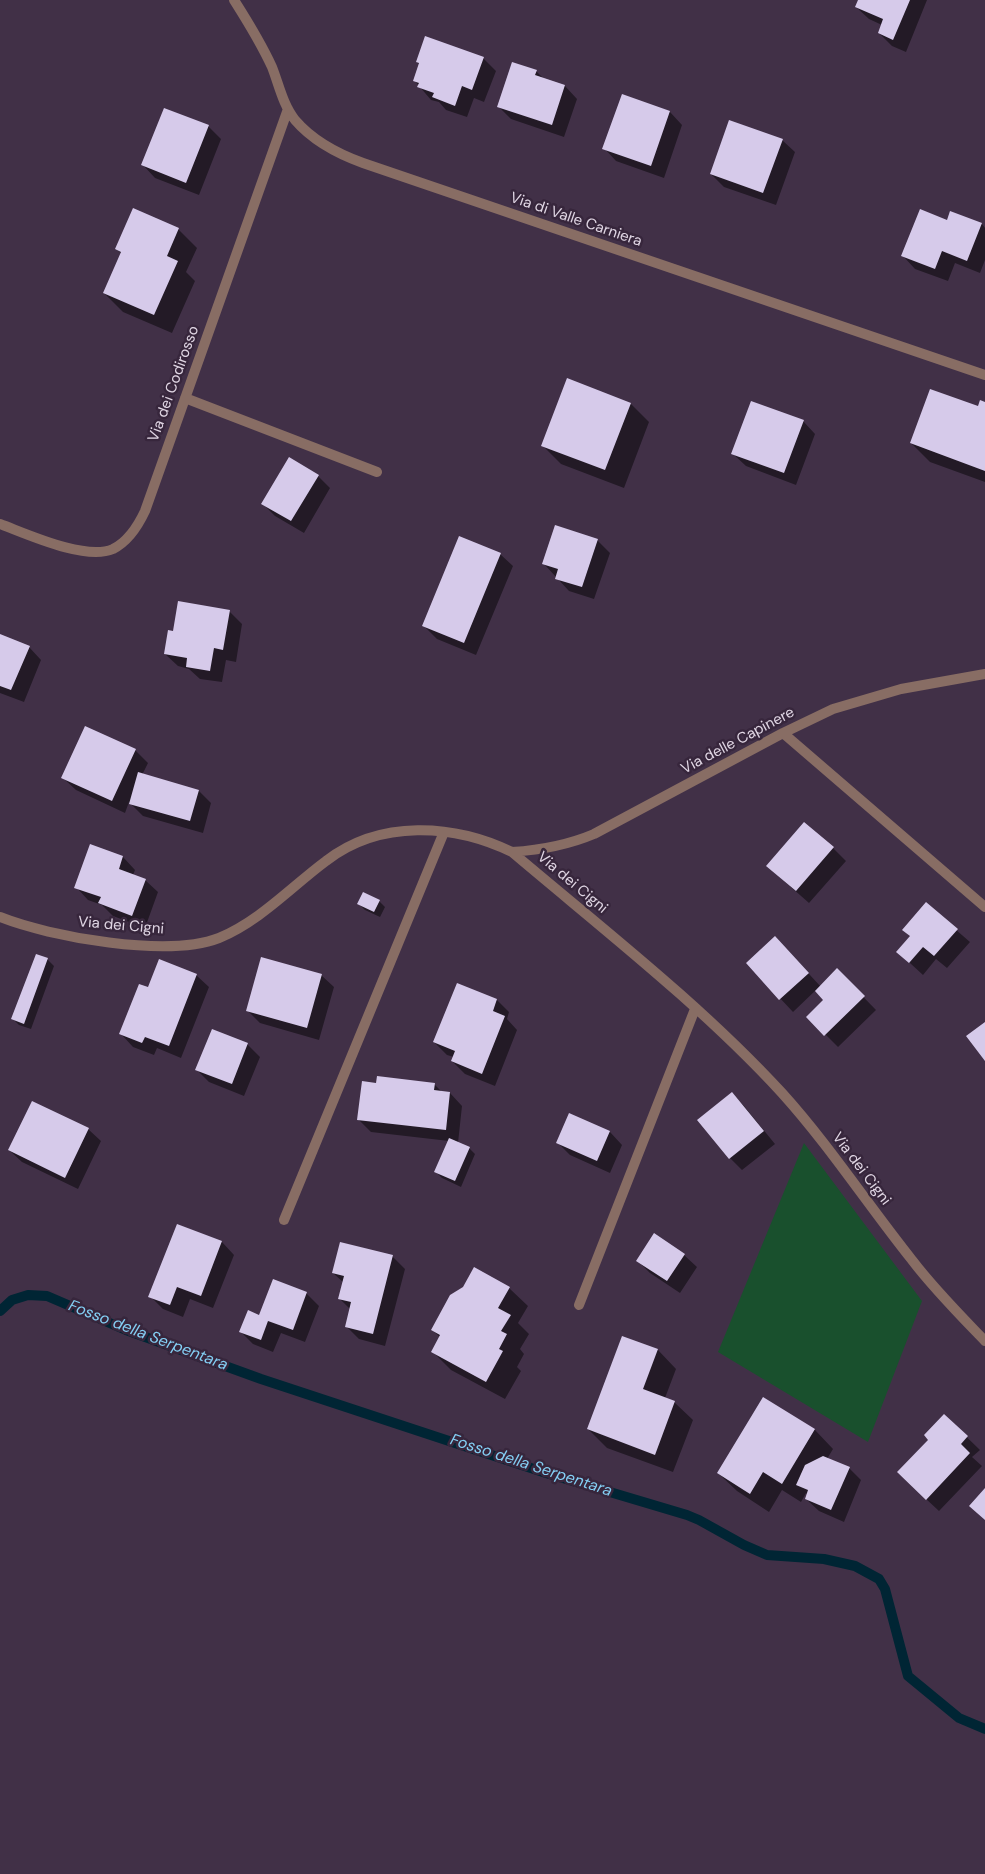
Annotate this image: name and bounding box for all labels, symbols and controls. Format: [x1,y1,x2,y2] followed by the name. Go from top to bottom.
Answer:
[508,189,644,251] street label: Via di Valle Carniera
[145,324,203,444] street label: Via dei Codirosso
[678,704,798,778] street label: Via delle Capinere
[533,848,611,918] street label: Via dei Cigni
[77,913,165,939] street label: Via dei Cigni
[828,1129,894,1209] street label: Via dei Cigni
[65,1297,231,1375] water label: Fosso della Serpentara
[447,1431,615,1501] water label: Fosso della Serpentara

